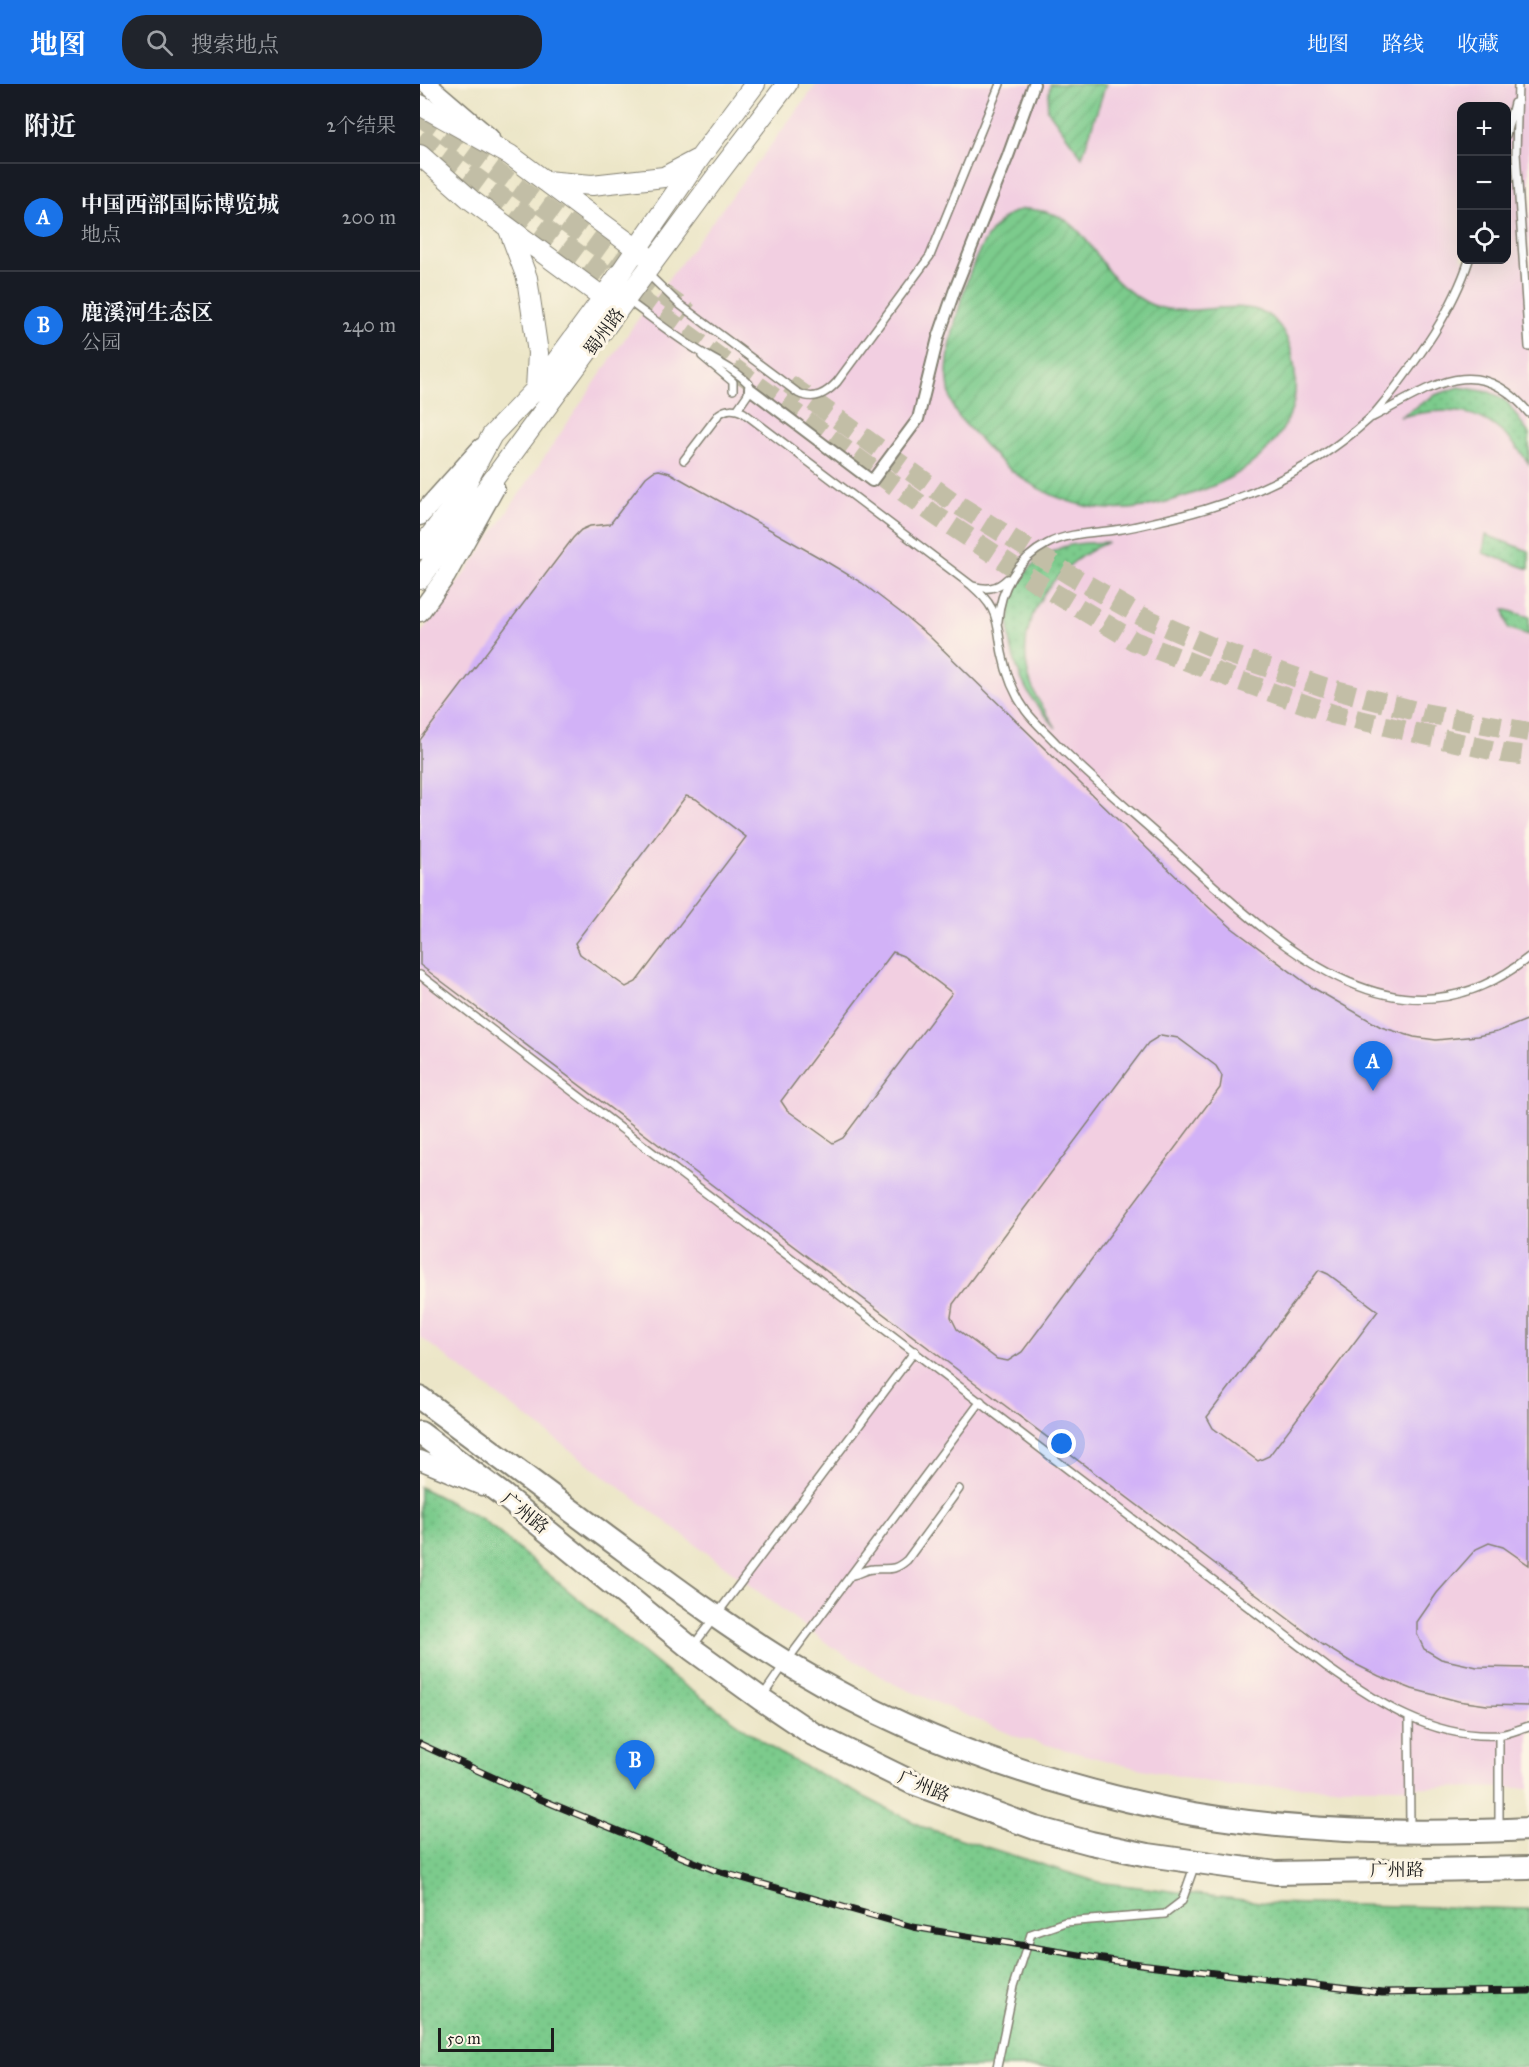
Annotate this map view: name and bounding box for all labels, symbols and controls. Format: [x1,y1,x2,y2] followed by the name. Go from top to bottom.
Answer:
[122,15,542,69] search box
[143,26,176,59] icon: search
[30,27,86,62] text: 地图
[191,31,279,58] text: 搜索地点
[1307,31,1349,57] text: 地图
[1382,31,1424,57] text: 路线
[1457,31,1499,57] text: 收藏
[1457,102,1511,264] map controls
[1457,102,1511,156] button: +
[24,110,76,142] text: 附近
[326,113,396,137] text: 2个结果
[1457,156,1511,210] button: −
[81,191,279,218] text: 中国西部国际博览城
[37,205,50,229] text: A
[342,205,396,229] text: 200 m
[1457,210,1511,264] button: locate
[81,222,121,246] text: 地点
[81,299,213,326] text: 鹿溪河生态区
[579,304,629,360] street label: 蜀州路
[37,313,50,337] text: B
[342,313,396,337] text: 240 m
[81,330,121,354] text: 公园
[1354,1042,1392,1091] pin: A
[1047,1429,1076,1458] your location
[497,1487,553,1539] street label: 广州路
[616,1740,654,1790] pin: B
[895,1766,953,1806] street label: 广州路
[1370,1859,1424,1881] street label: 广州路
[438,2025,554,2052] scale bar
[447,2029,481,2048] text: 50 m

